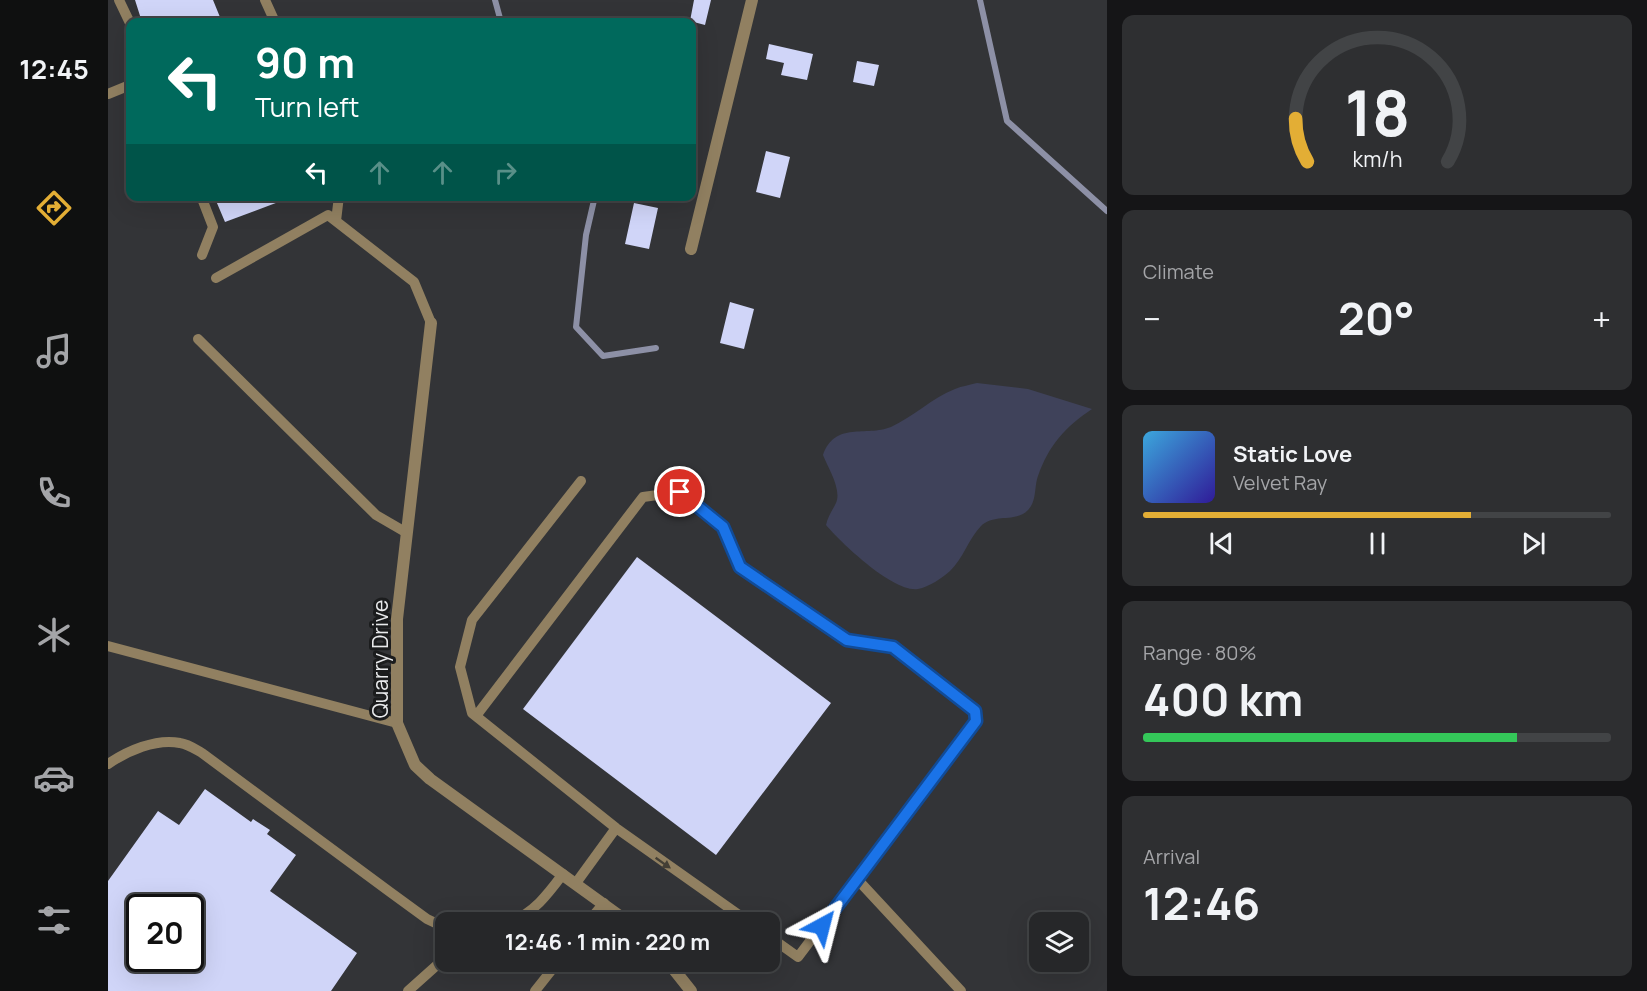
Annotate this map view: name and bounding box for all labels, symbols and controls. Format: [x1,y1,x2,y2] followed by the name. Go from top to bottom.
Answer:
[255,33,355,91] text: 90 m
[156,42,234,120] icon: left
[19,50,89,87] text: 12:45
[1344,69,1410,155] text: 18
[255,88,359,125] text: Turn left
[1352,144,1402,173] text: km/h
[300,156,333,189] icon: left
[363,156,396,189] icon: ahead
[426,156,459,189] icon: ahead
[489,156,522,189] icon: right
[33,187,75,229] icon: directions
[1143,258,1214,285] text: Climate
[1338,287,1415,349] text: 20°
[1143,296,1161,341] text: −
[1592,296,1611,341] text: +
[33,330,75,372] icon: music
[1233,439,1352,469] text: Static Love
[654,466,705,517] pin
[1233,469,1327,496] text: Velvet Ray
[33,472,75,514] icon: phone
[663,475,696,508] icon: arrive
[1205,527,1238,560] icon: previous
[1361,527,1394,560] icon: pause
[1517,527,1550,560] icon: next
[366,600,394,718] street label: Quarry Drive
[33,614,75,656] icon: climate
[1143,639,1257,666] text: Range · 80%
[1143,668,1303,730] text: 400 km
[33,757,75,799] icon: car
[1143,843,1200,870] text: Arrival
[655,857,671,869] one-way arrow
[1143,872,1260,934] text: 12:46
[126,894,204,972] speed limit sign: 20
[790,894,854,958] position arrow
[33,899,75,941] icon: filters
[1029,912,1089,972] map controls
[1029,912,1089,972] button: layers
[505,927,710,957] text: 12:46 · 1 min · 220 m

